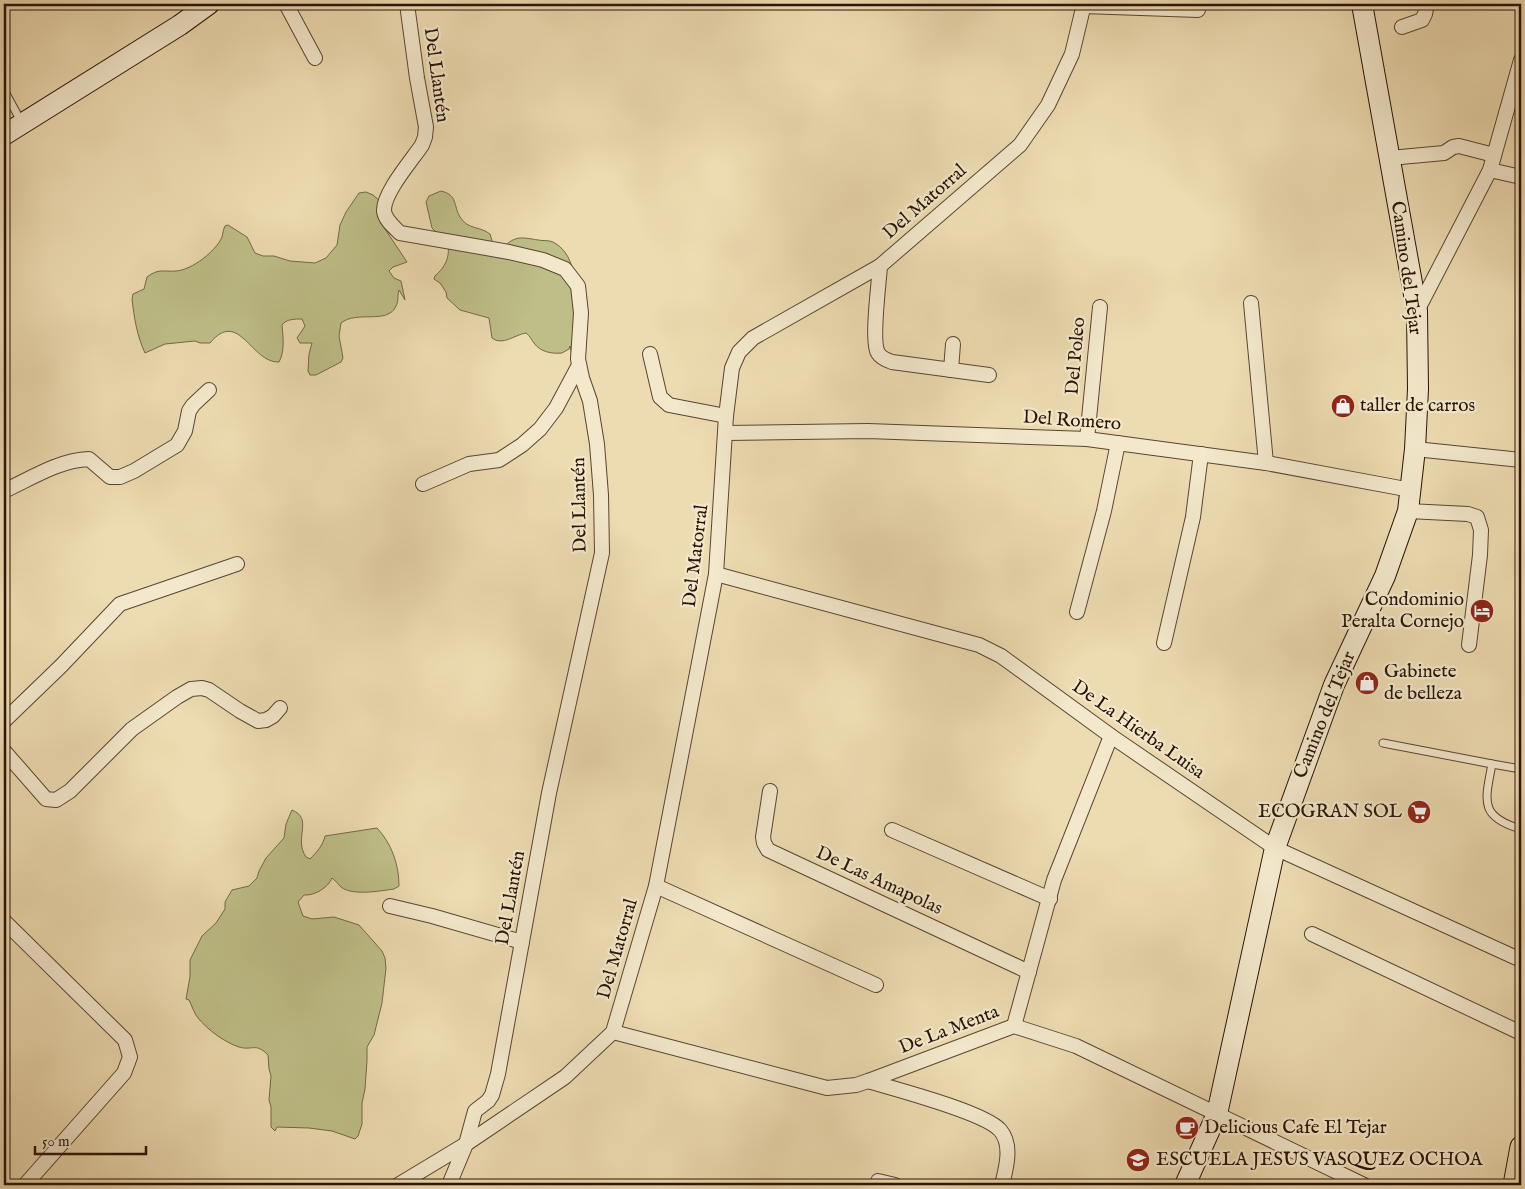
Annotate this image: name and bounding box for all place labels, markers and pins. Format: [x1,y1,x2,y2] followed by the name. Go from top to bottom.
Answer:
[1330,393,1356,419] shop icon: taller de carros
[1360,394,1475,418] place label: taller de carros
[1341,588,1464,634] place label: Condominio Peralta Cornejo
[1469,598,1495,624] hotel icon: Condominio Peralta Cornejo
[1384,660,1463,706] place label: Gabinete de belleza
[1354,670,1380,696] shop icon: Gabinete de belleza
[1406,799,1432,825] supermarket icon: ECOGRAN SOL
[1258,800,1402,824] place label: ECOGRAN SOL
[1174,1115,1200,1141] cafe icon: Delicious Cafe El Tejar
[1204,1116,1387,1140] place label: Delicious Cafe El Tejar
[1125,1147,1151,1173] school or university icon: ESCUELA JESUS VASQUEZ OCHOA
[1156,1148,1484,1172] place label: ESCUELA JESUS VASQUEZ OCHOA

